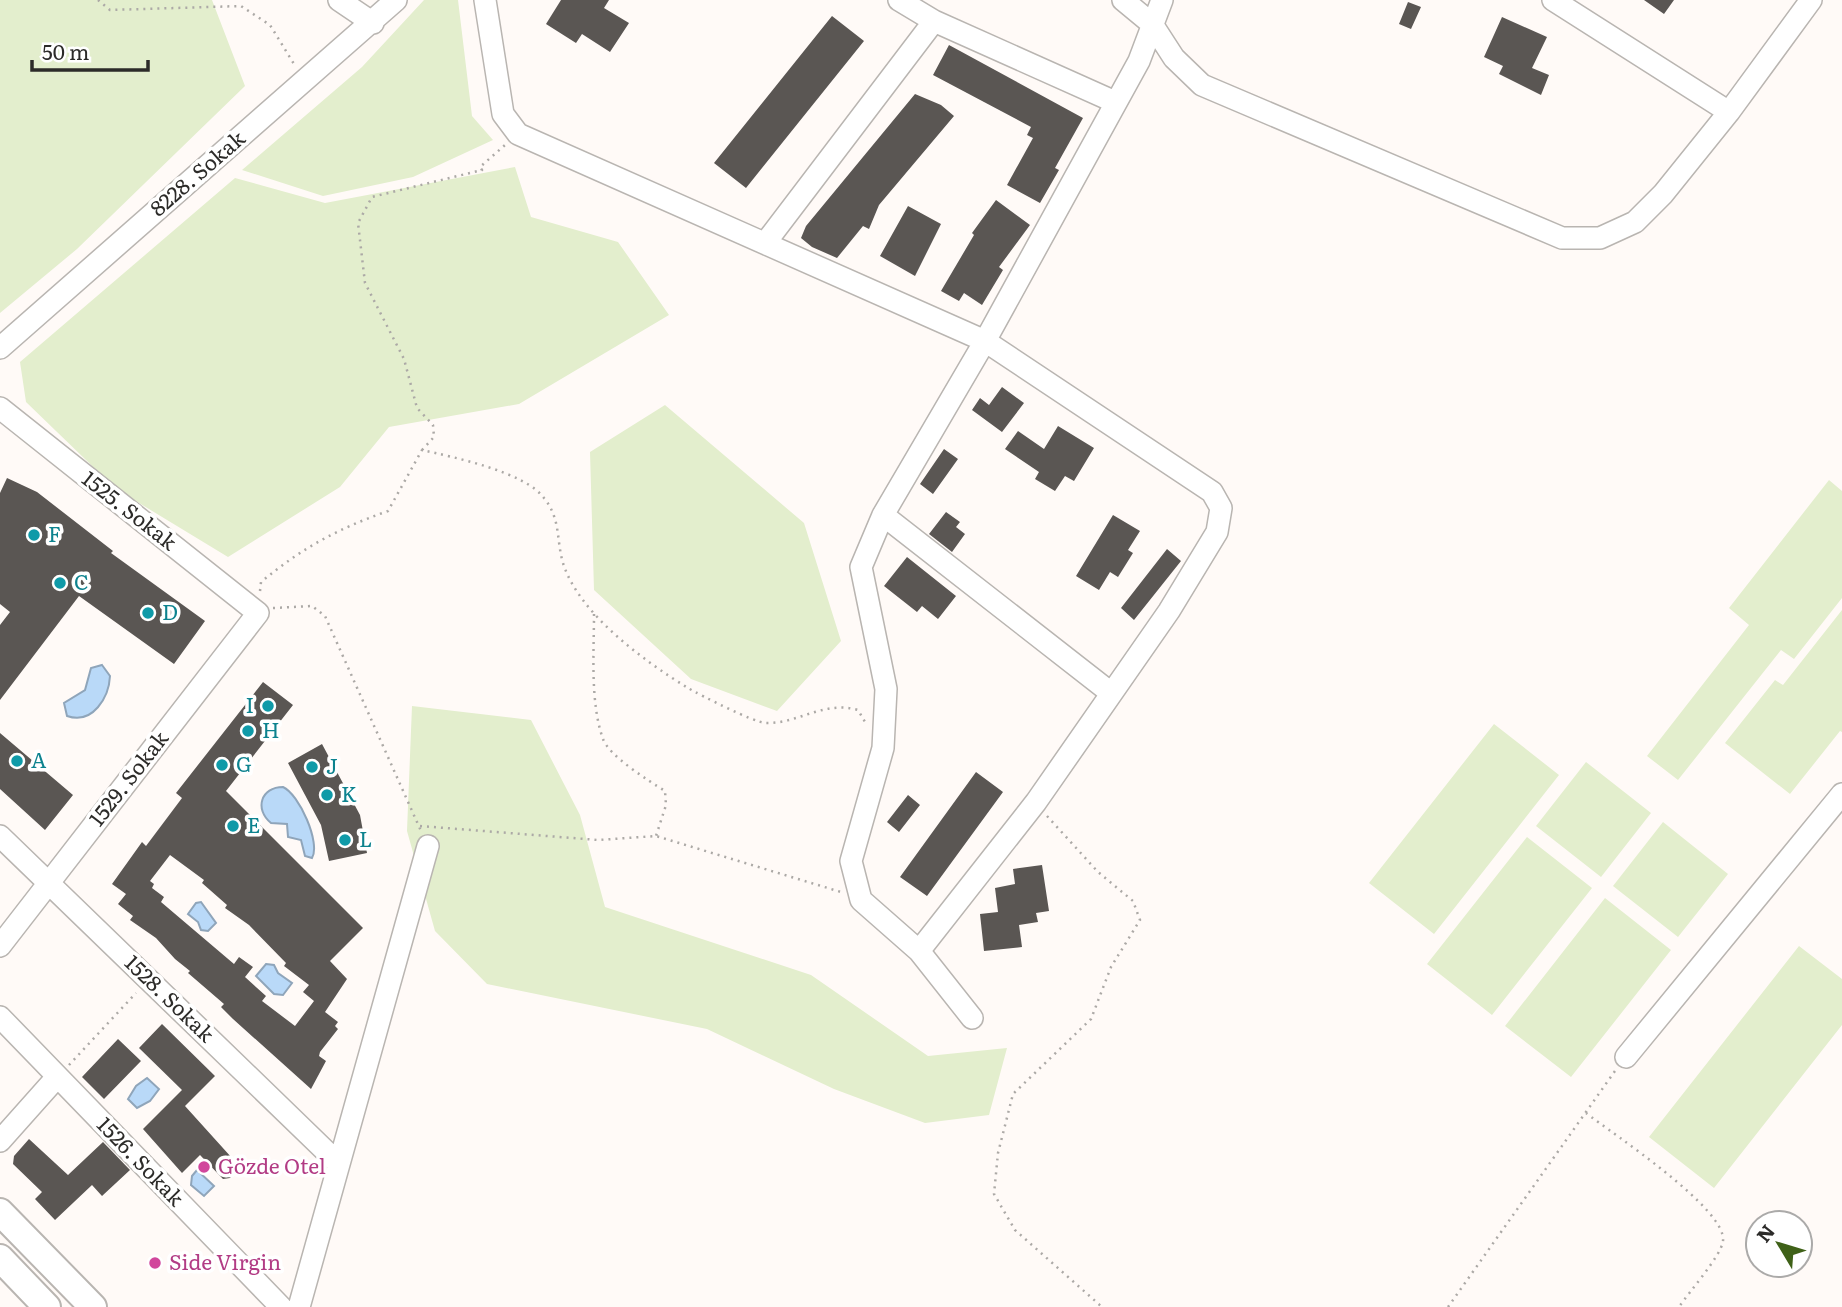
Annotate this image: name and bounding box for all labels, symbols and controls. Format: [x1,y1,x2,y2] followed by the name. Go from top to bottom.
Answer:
[32,28,147,72] scale bar
[42,35,89,66] text: 50 m
[142,122,251,222] street label: 8228. Sokak
[76,462,185,556] street label: 1525. Sokak
[48,517,61,548] place label: F
[26,527,42,543] marker: F
[74,565,89,596] place label: C
[52,575,68,591] marker: C
[162,595,178,626] place label: D
[140,605,156,621] marker: D
[245,688,254,719] place label: I
[260,698,276,714] marker: I
[262,713,280,744] place label: H
[80,723,174,832] street label: 1529. Sokak
[240,723,256,739] marker: H
[31,743,47,774] place label: A
[236,747,252,778] place label: G
[326,749,338,780] place label: J
[9,753,25,769] marker: A
[214,757,230,773] marker: G
[304,759,320,775] marker: J
[341,777,357,808] place label: K
[319,787,335,803] marker: K
[247,808,260,839] place label: E
[225,818,241,834] marker: E
[359,822,372,853] place label: L
[337,832,353,848] marker: L
[119,946,223,1048] street label: 1528. Sokak
[91,1109,193,1212] street label: 1526. Sokak
[218,1149,326,1180] place label: Gözde Otel
[196,1159,212,1175] marker: Gözde Otel
[1744,1209,1814,1279] north arrow
[1749,1218,1781,1248] text: N
[169,1245,281,1276] place label: Side Virgin
[147,1255,163,1271] marker: Side Virgin

